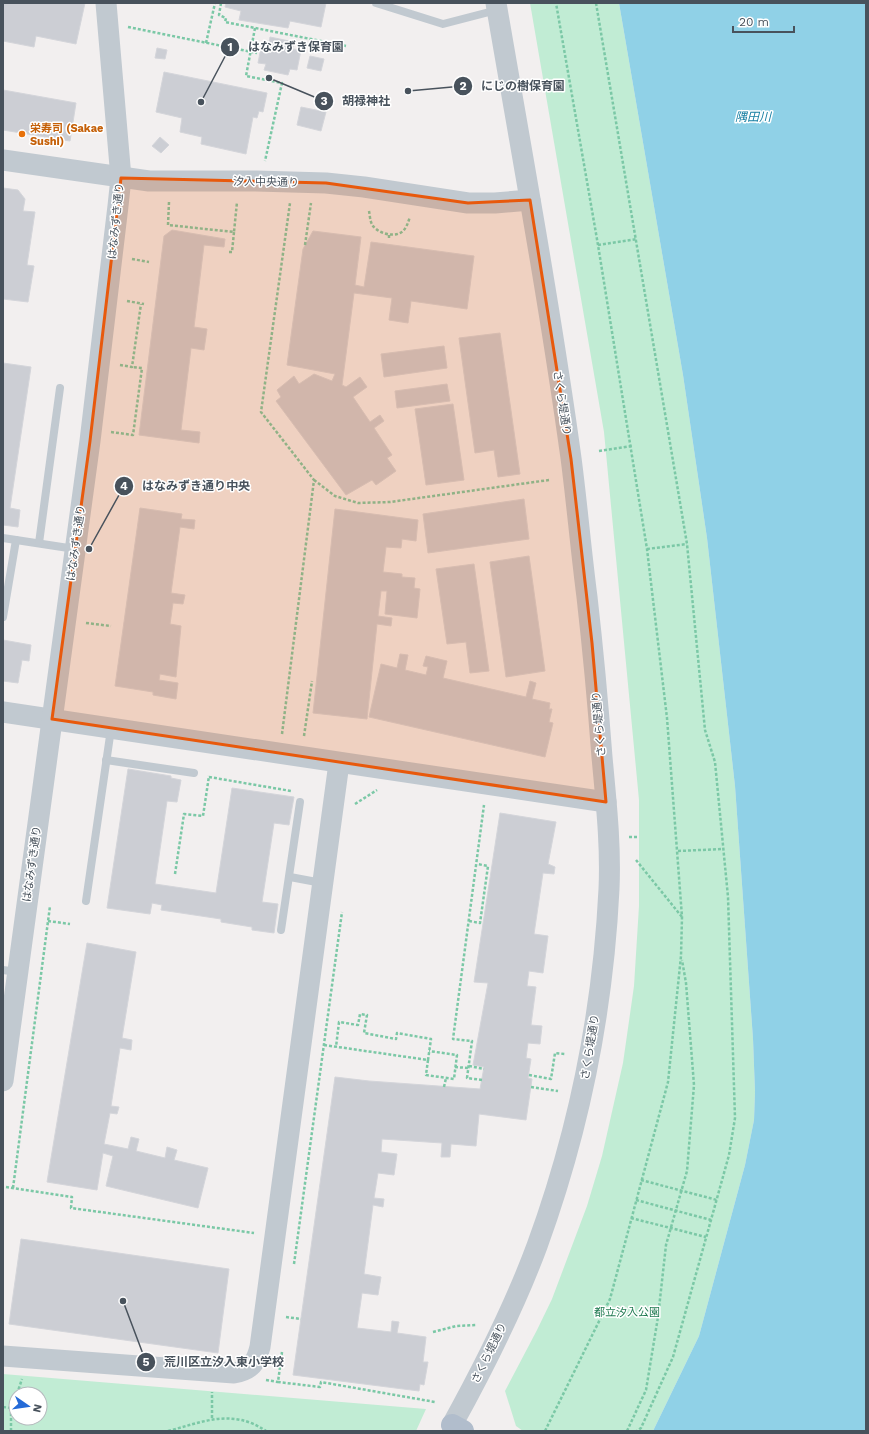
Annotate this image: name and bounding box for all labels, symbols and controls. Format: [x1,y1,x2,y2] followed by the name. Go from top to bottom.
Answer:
[733,8,794,34] scale bar
[739,15,769,29] text: 20 m
[220,35,352,59] callout: はなみずき保育園
[227,40,233,54] text: 1
[248,40,344,54] text: はなみずき保育園
[453,74,573,98] callout: にじの樹保育園
[459,79,467,93] text: 2
[481,79,565,93] text: にじの樹保育園
[314,89,398,113] callout: 胡禄神社
[320,94,328,108] text: 3
[342,94,390,108] text: 胡禄神社
[735,110,773,124] water label: 隅田川
[30,122,103,148] place label: 栄寿司 (Sakae Sushi)
[17,129,27,139] marker: 栄寿司 (Sakae Sushi)
[233,175,299,189] street label: 汐入中央通り
[106,182,126,260] street label: はなみずき通り
[550,369,574,437] street label: さくら堤通り
[114,474,258,498] callout: はなみずき通り中央
[120,479,128,493] text: 4
[142,479,250,493] text: はなみずき通り中央
[64,504,88,582] street label: はなみずき通り
[590,691,608,757] street label: さくら堤通り
[20,825,44,903] street label: はなみずき通り
[578,1013,602,1081] street label: さくら堤通り
[594,1306,660,1319] park label: 都立汐入公園
[469,1320,509,1386] street label: さくら堤通り
[136,1350,292,1374] callout: 荒川区立汐入東小学校
[143,1355,150,1369] text: 5
[164,1355,284,1369] text: 荒川区立汐入東小学校
[8,1386,48,1426] north arrow
[30,1403,45,1414] text: N

